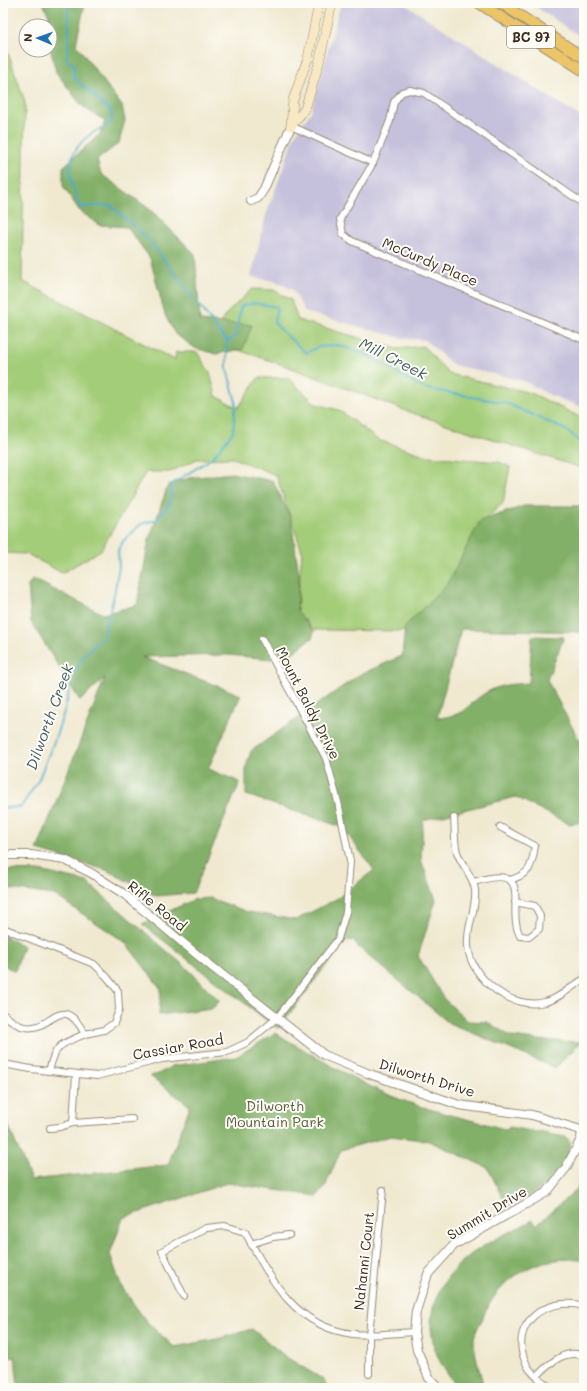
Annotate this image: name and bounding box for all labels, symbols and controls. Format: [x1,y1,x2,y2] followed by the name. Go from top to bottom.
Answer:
[18,18,58,58] north arrow
[507,26,555,48] road number: BC 97
[20,33,35,42] text: N
[379,233,481,290] street label: McCurdy Place
[356,332,432,384] water label: Mill Creek
[272,643,345,762] street label: Mount Baldy Drive
[21,660,78,772] water label: Dilworth Creek
[124,876,191,935] street label: Rifle Road
[131,1029,225,1064] street label: Cassiar Road
[377,1054,477,1101] street label: Dilworth Drive
[226,1096,324,1131] park label: Dilworth Mountain Park
[443,1181,530,1244] street label: Summit Drive
[349,1211,378,1311] street label: Nahanni Court

